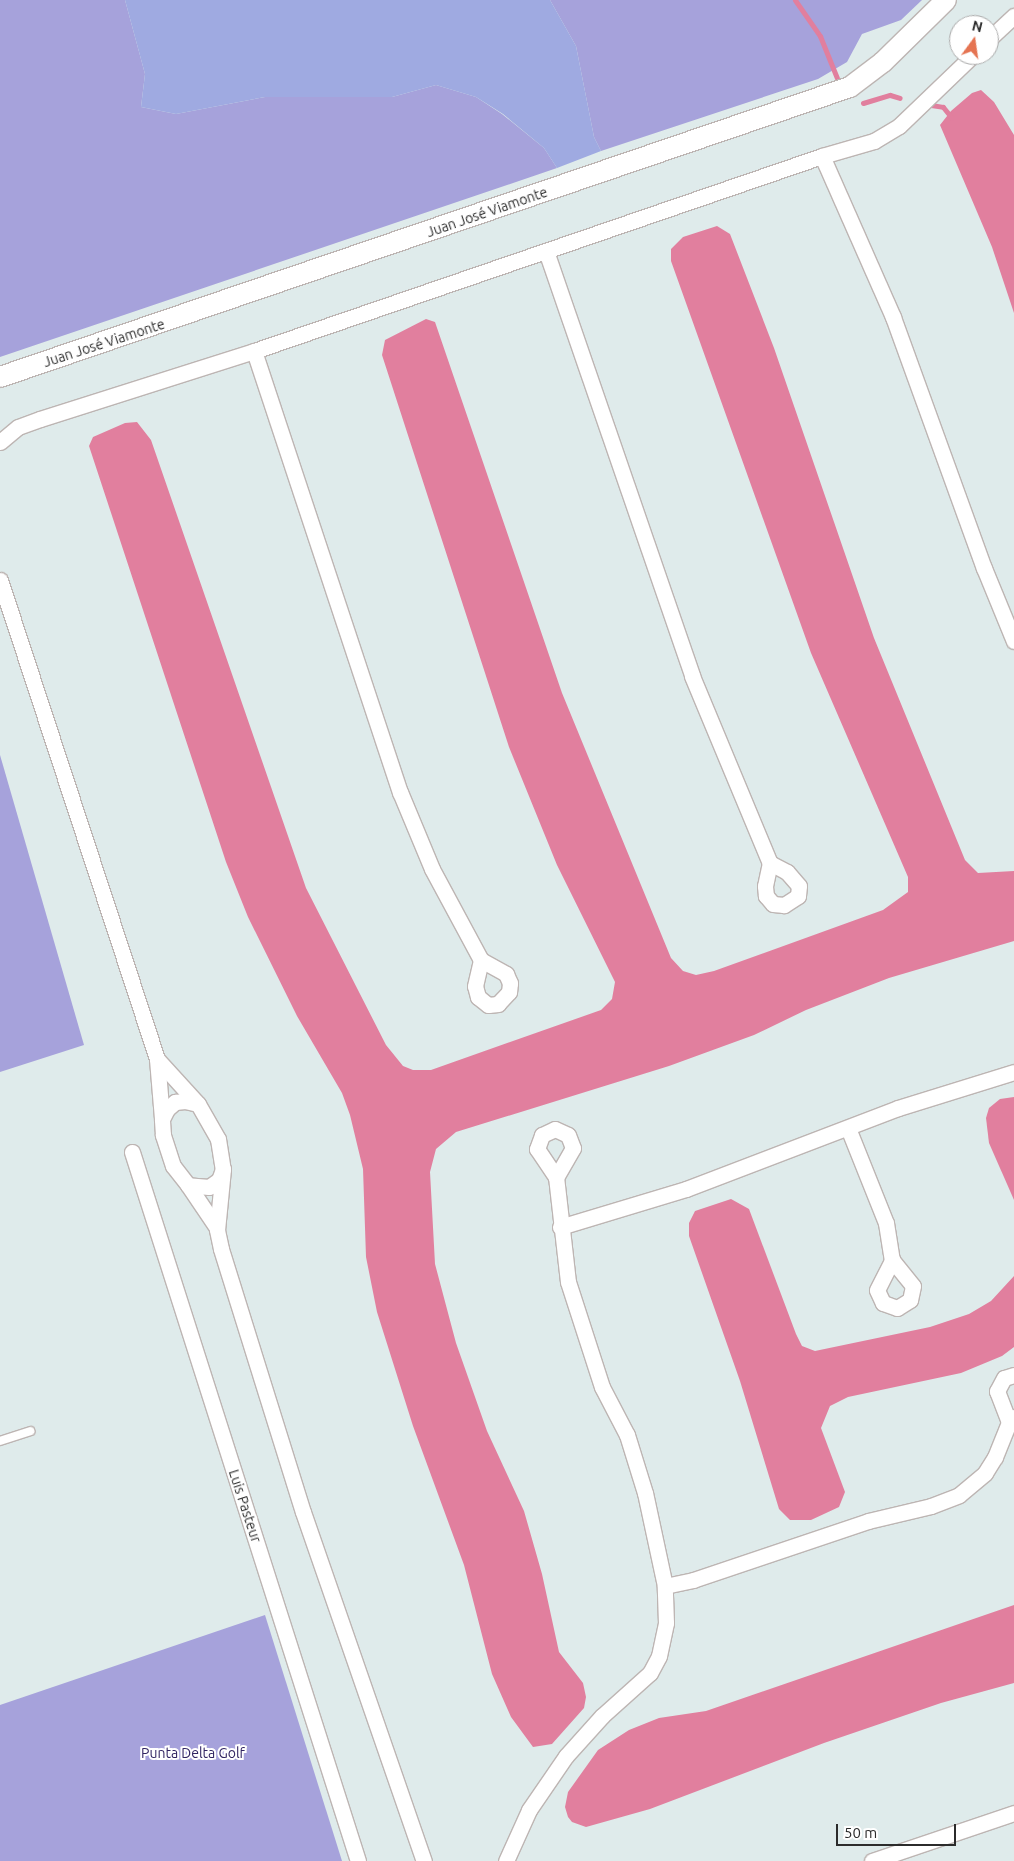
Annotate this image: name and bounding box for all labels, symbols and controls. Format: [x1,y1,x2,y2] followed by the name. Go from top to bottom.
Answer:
[949,15,999,65] north arrow
[970,17,984,35] text: N
[424,183,550,241] street label: Juan José Viamonte
[41,315,167,371] street label: Juan José Viamonte
[225,1467,265,1545] street label: Luis Pasteur
[141,1745,245,1761] park label: Punta Delta Golf
[839,1814,959,1846] scale bar
[844,1824,877,1841] text: 50 m

